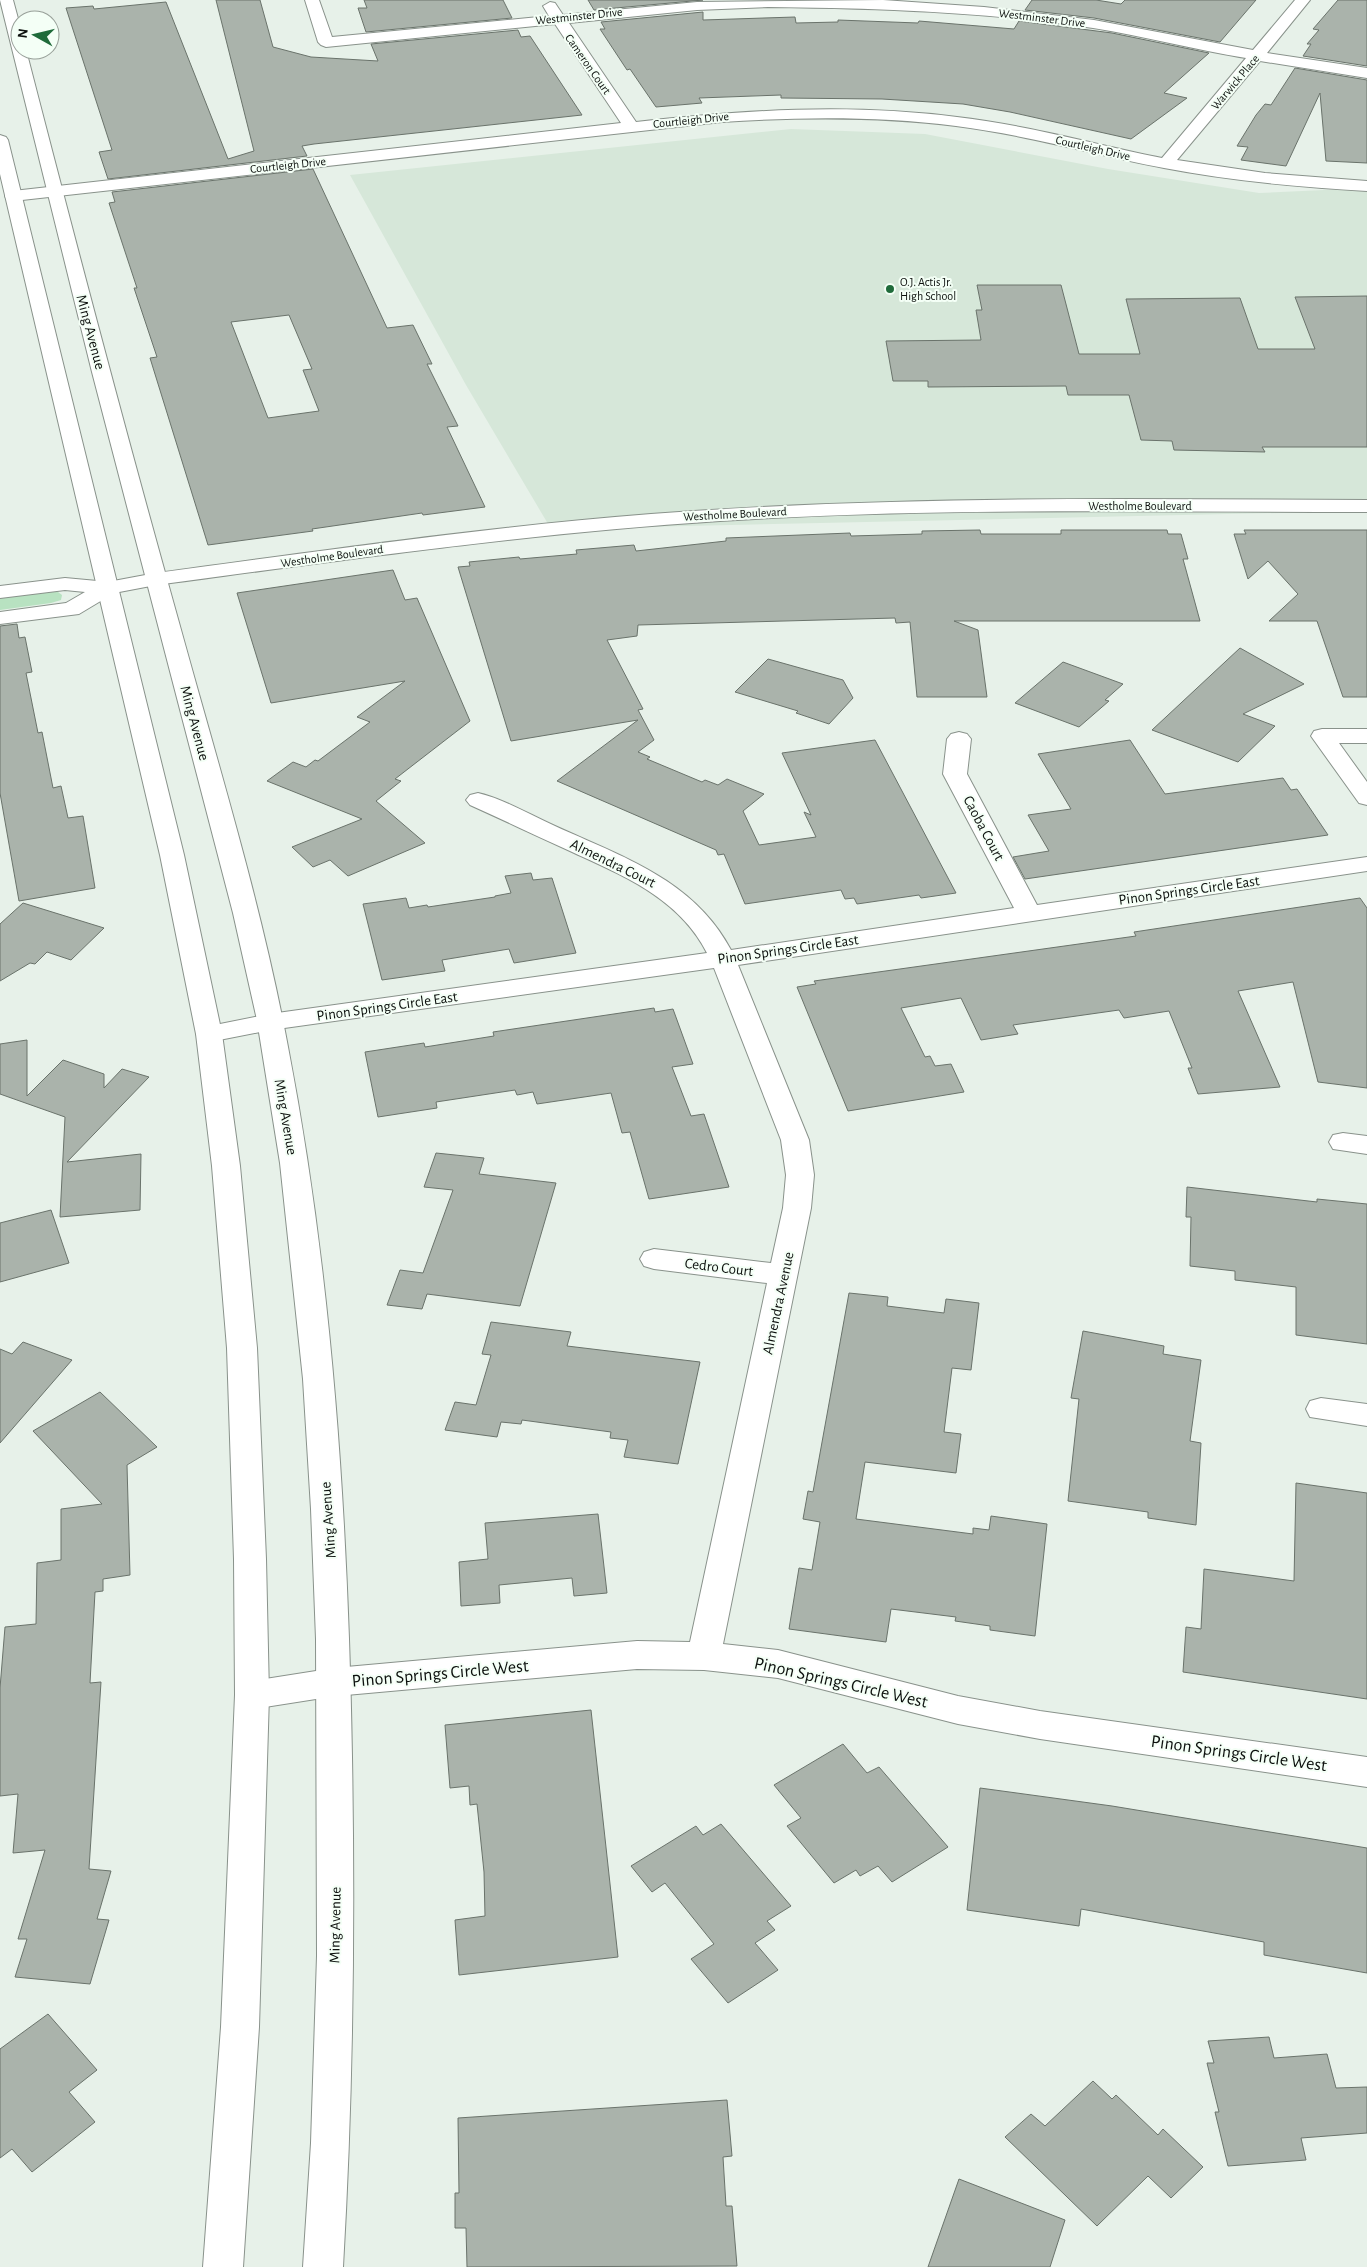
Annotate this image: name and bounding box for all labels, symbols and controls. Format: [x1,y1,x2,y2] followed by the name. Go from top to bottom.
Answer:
[535,5,623,27] street label: Westminster Drive
[998,7,1086,29] street label: Westminster Drive
[10,10,60,60] north arrow
[16,28,31,39] text: N
[563,32,613,96] street label: Cameron Court
[1209,52,1261,112] street label: Warwick Place
[653,110,729,130] street label: Courtleigh Drive
[1055,134,1131,162] street label: Courtleigh Drive
[250,155,326,175] street label: Courtleigh Drive
[900,276,956,302] place label: O.J. Actis Jr. High School
[884,283,896,295] marker: O.J. Actis Jr. High School
[73,293,108,371] street label: Ming Avenue
[1088,500,1192,512] street label: Westholme Boulevard
[683,505,787,523] street label: Westholme Boulevard
[280,543,384,569] street label: Westholme Boulevard
[177,684,212,762] street label: Ming Avenue
[960,793,1007,863] street label: Caoba Court
[568,836,658,891] street label: Almendra Court
[1118,873,1261,908] street label: Pinon Springs Circle East
[717,932,860,967] street label: Pinon Springs Circle East
[316,989,459,1024] street label: Pinon Springs Circle East
[271,1078,300,1156] street label: Ming Avenue
[760,1250,797,1356] street label: Almendra Avenue
[684,1256,754,1279] street label: Cedro Court
[318,1481,339,1559] street label: Ming Avenue
[752,1654,929,1712] street label: Pinon Springs Circle West
[351,1657,529,1691] street label: Pinon Springs Circle West
[1150,1733,1328,1775] street label: Pinon Springs Circle West
[327,1886,344,1963] street label: Ming Avenue

